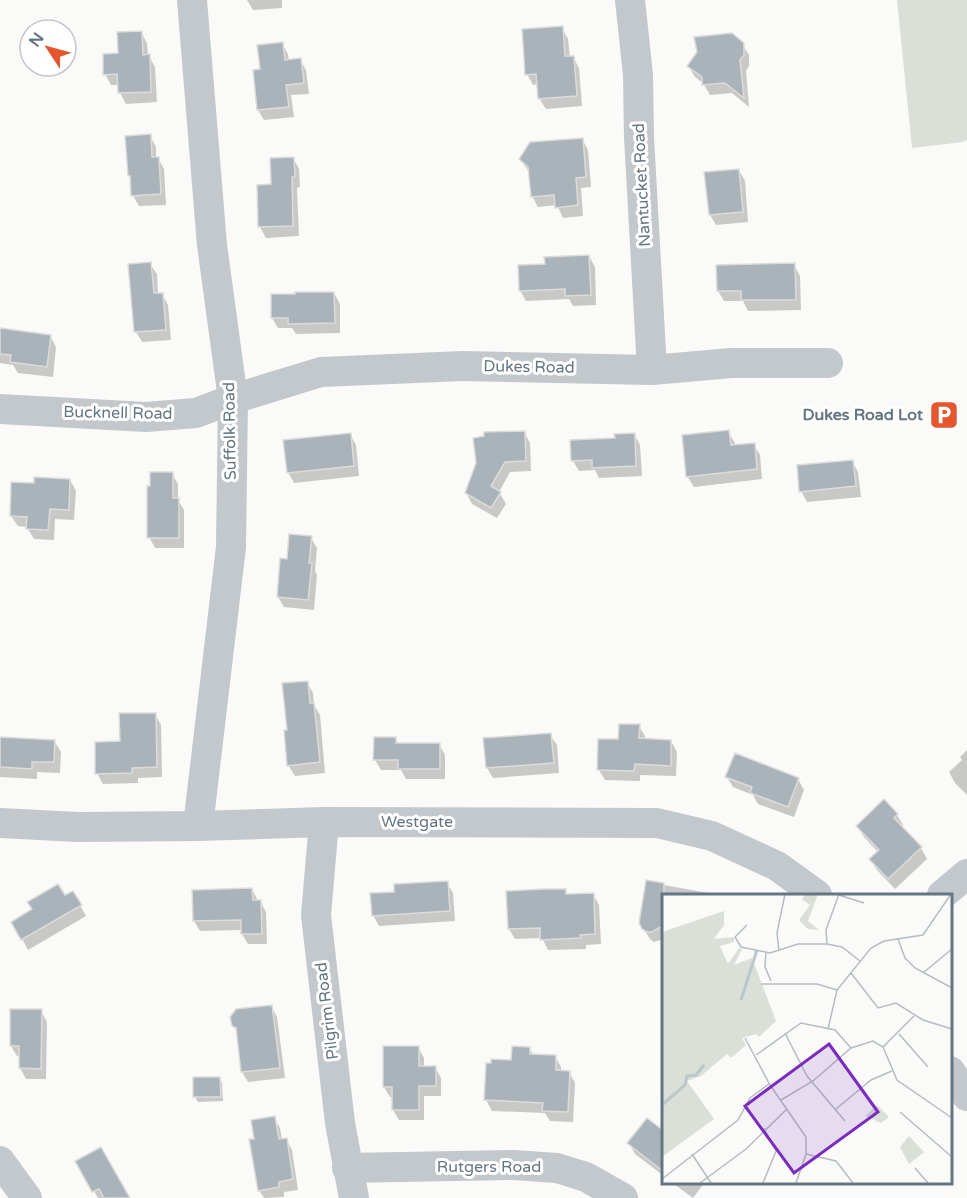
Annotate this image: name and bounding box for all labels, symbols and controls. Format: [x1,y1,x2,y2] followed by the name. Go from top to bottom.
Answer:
[18,18,78,78] north arrow
[25,29,49,51] text: N
[629,123,655,247] street label: Nantucket Road
[483,356,575,378] street label: Dukes Road
[219,382,241,480] street label: Suffolk Road
[928,399,960,431] parking icon: Dukes Road Lot
[63,402,173,424] street label: Bucknell Road
[803,405,924,425] place label: Dukes Road Lot
[381,812,453,832] street label: Westgate
[662,894,952,1183] inset map
[311,961,343,1061] street label: Pilgrim Road
[437,1157,541,1177] street label: Rutgers Road

